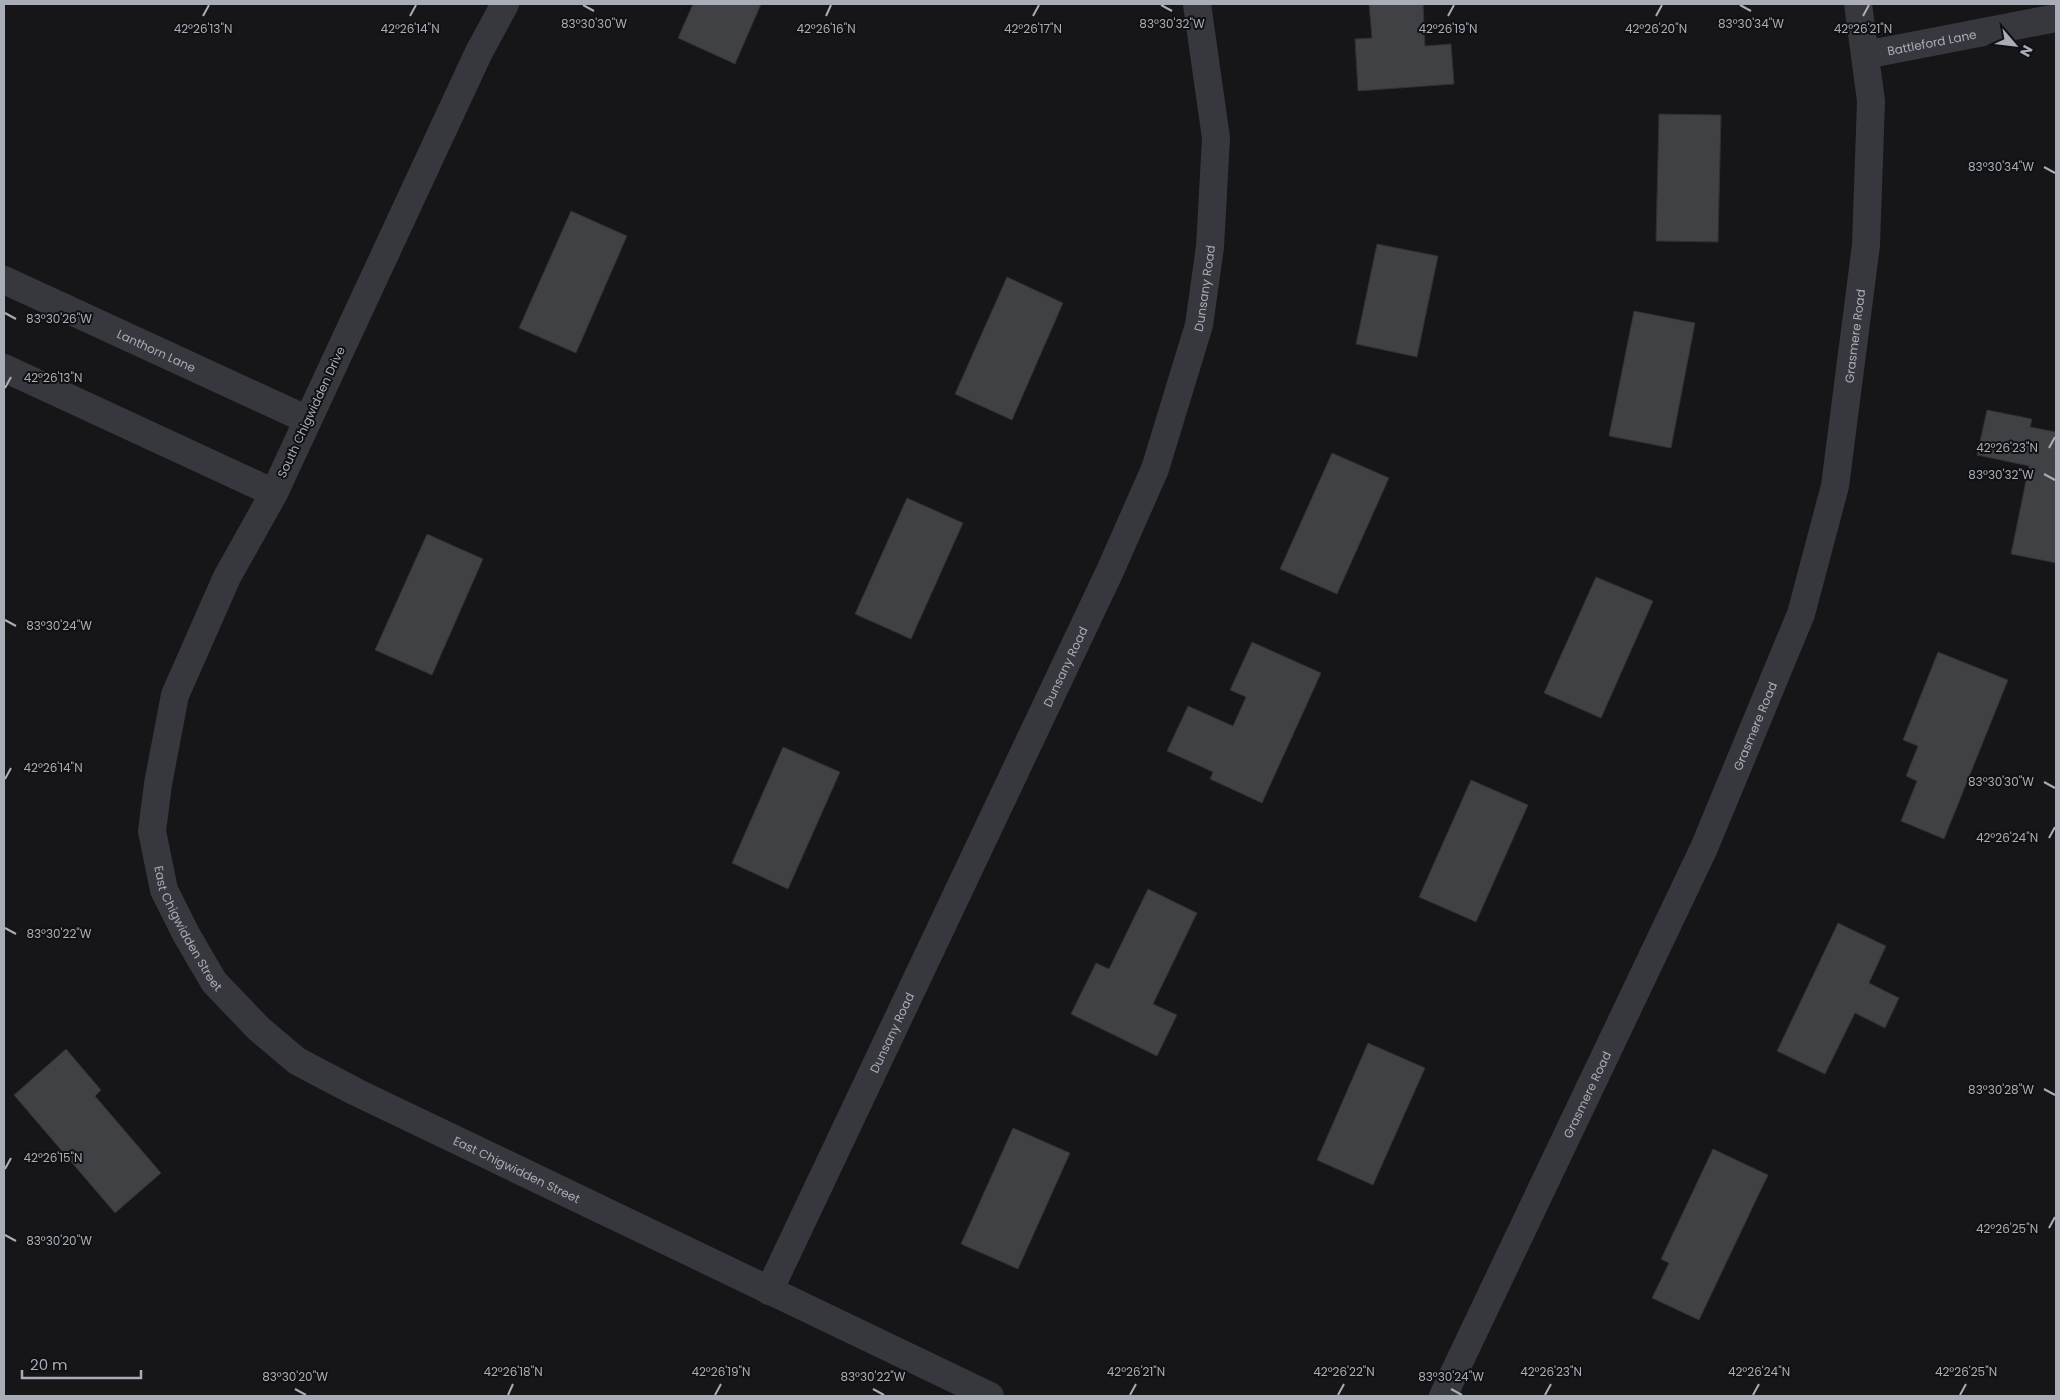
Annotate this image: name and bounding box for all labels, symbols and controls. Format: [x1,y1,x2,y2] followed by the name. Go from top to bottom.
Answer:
[561,15,627,32] text: 83°30'30"W
[1139,15,1205,32] text: 83°30'32"W
[1718,15,1784,32] text: 83°30'34"W
[174,20,232,37] text: 42°26'13"N
[380,20,440,37] text: 42°26'14"N
[796,20,856,37] text: 42°26'16"N
[1004,20,1062,37] text: 42°26'17"N
[1418,20,1478,37] text: 42°26'19"N
[1625,20,1687,37] text: 42°26'20"N
[1834,20,1892,37] text: 42°26'21"N
[1990,20,2040,70] north arrow
[1886,25,1978,59] street label: Battleford Lane
[2015,42,2038,60] text: N
[1968,158,2034,175] text: 83°30'34"W
[1189,244,1219,334] street label: Dunsany Road
[1840,288,1869,384] street label: Grasmere Road
[26,310,92,327] text: 83°30'26"W
[115,325,199,376] street label: Lanthorn Lane
[273,344,349,480] street label: South Chigwidden Drive
[24,369,82,386] text: 42°26'13"N
[1976,439,2038,456] text: 42°26'23"N
[1968,466,2034,483] text: 83°30'32"W
[26,617,92,634] text: 83°30'24"W
[1038,623,1091,710] street label: Dunsany Road
[1729,679,1780,773] street label: Grasmere Road
[23,759,83,776] text: 42°26'14"N
[1968,773,2034,790] text: 83°30'30"W
[1976,829,2038,846] text: 42°26'24"N
[151,864,227,995] street label: East Chigwidden Street
[26,925,92,942] text: 83°30'22"W
[865,990,918,1076] street label: Dunsany Road
[1559,1048,1615,1141] street label: Grasmere Road
[1968,1081,2034,1098] text: 83°30'28"W
[451,1132,583,1207] street label: East Chigwidden Street
[23,1149,83,1166] text: 42°26'15"N
[1976,1220,2038,1237] text: 42°26'25"N
[26,1232,92,1249] text: 83°30'20"W
[22,1348,141,1380] scale bar
[30,1354,68,1375] text: 20 m
[483,1363,543,1380] text: 42°26'18"N
[691,1363,751,1380] text: 42°26'19"N
[1107,1363,1165,1380] text: 42°26'21"N
[1313,1363,1375,1380] text: 42°26'22"N
[1520,1363,1582,1380] text: 42°26'23"N
[1728,1363,1790,1380] text: 42°26'24"N
[1935,1363,1997,1380] text: 42°26'25"N
[262,1368,328,1385] text: 83°30'20"W
[840,1368,906,1385] text: 83°30'22"W
[1418,1368,1484,1385] text: 83°30'24"W

